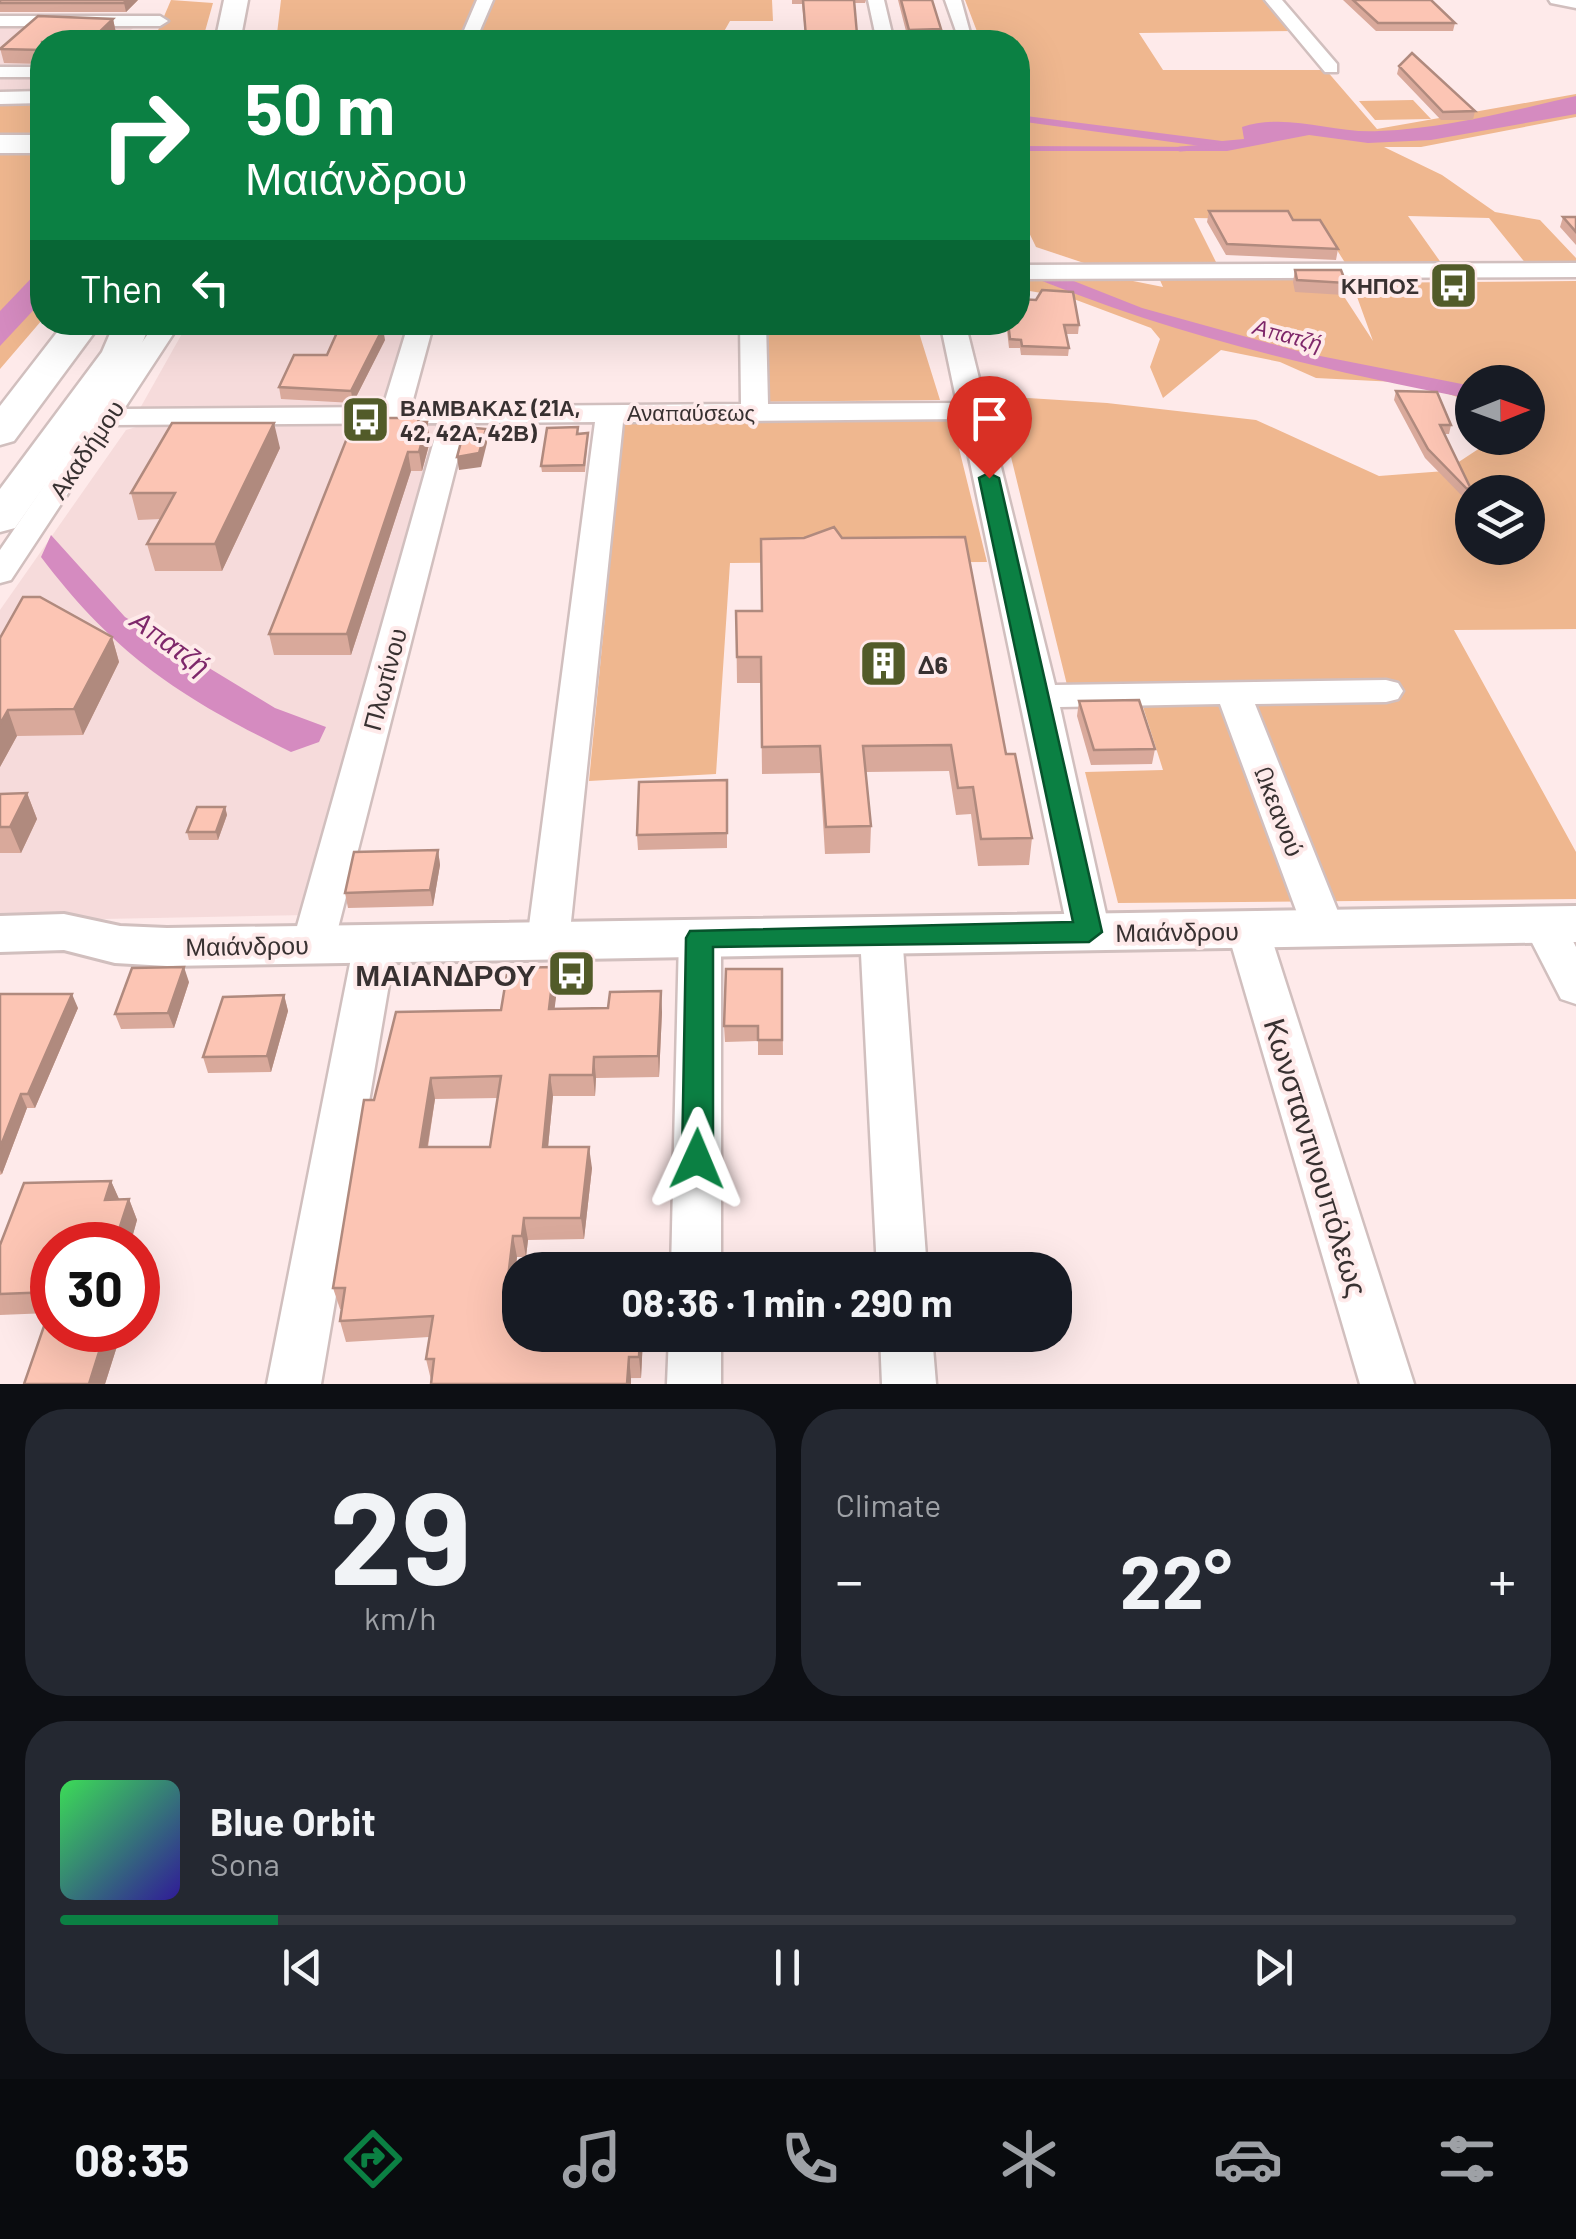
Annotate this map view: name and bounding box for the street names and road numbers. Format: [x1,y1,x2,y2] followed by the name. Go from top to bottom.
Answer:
[42,394,130,504] street label: Ακαδήμου
[627,399,755,425] street label: Αναπαύσεως
[356,624,412,734] street label: Πλωτίνου
[1249,762,1311,860] street label: Ωκεανού
[1115,915,1239,947] street label: Μαιάνδρου
[185,929,309,961] street label: Μαιάνδρου
[1258,1014,1376,1300] street label: Κωνσταντινουπόλεως

